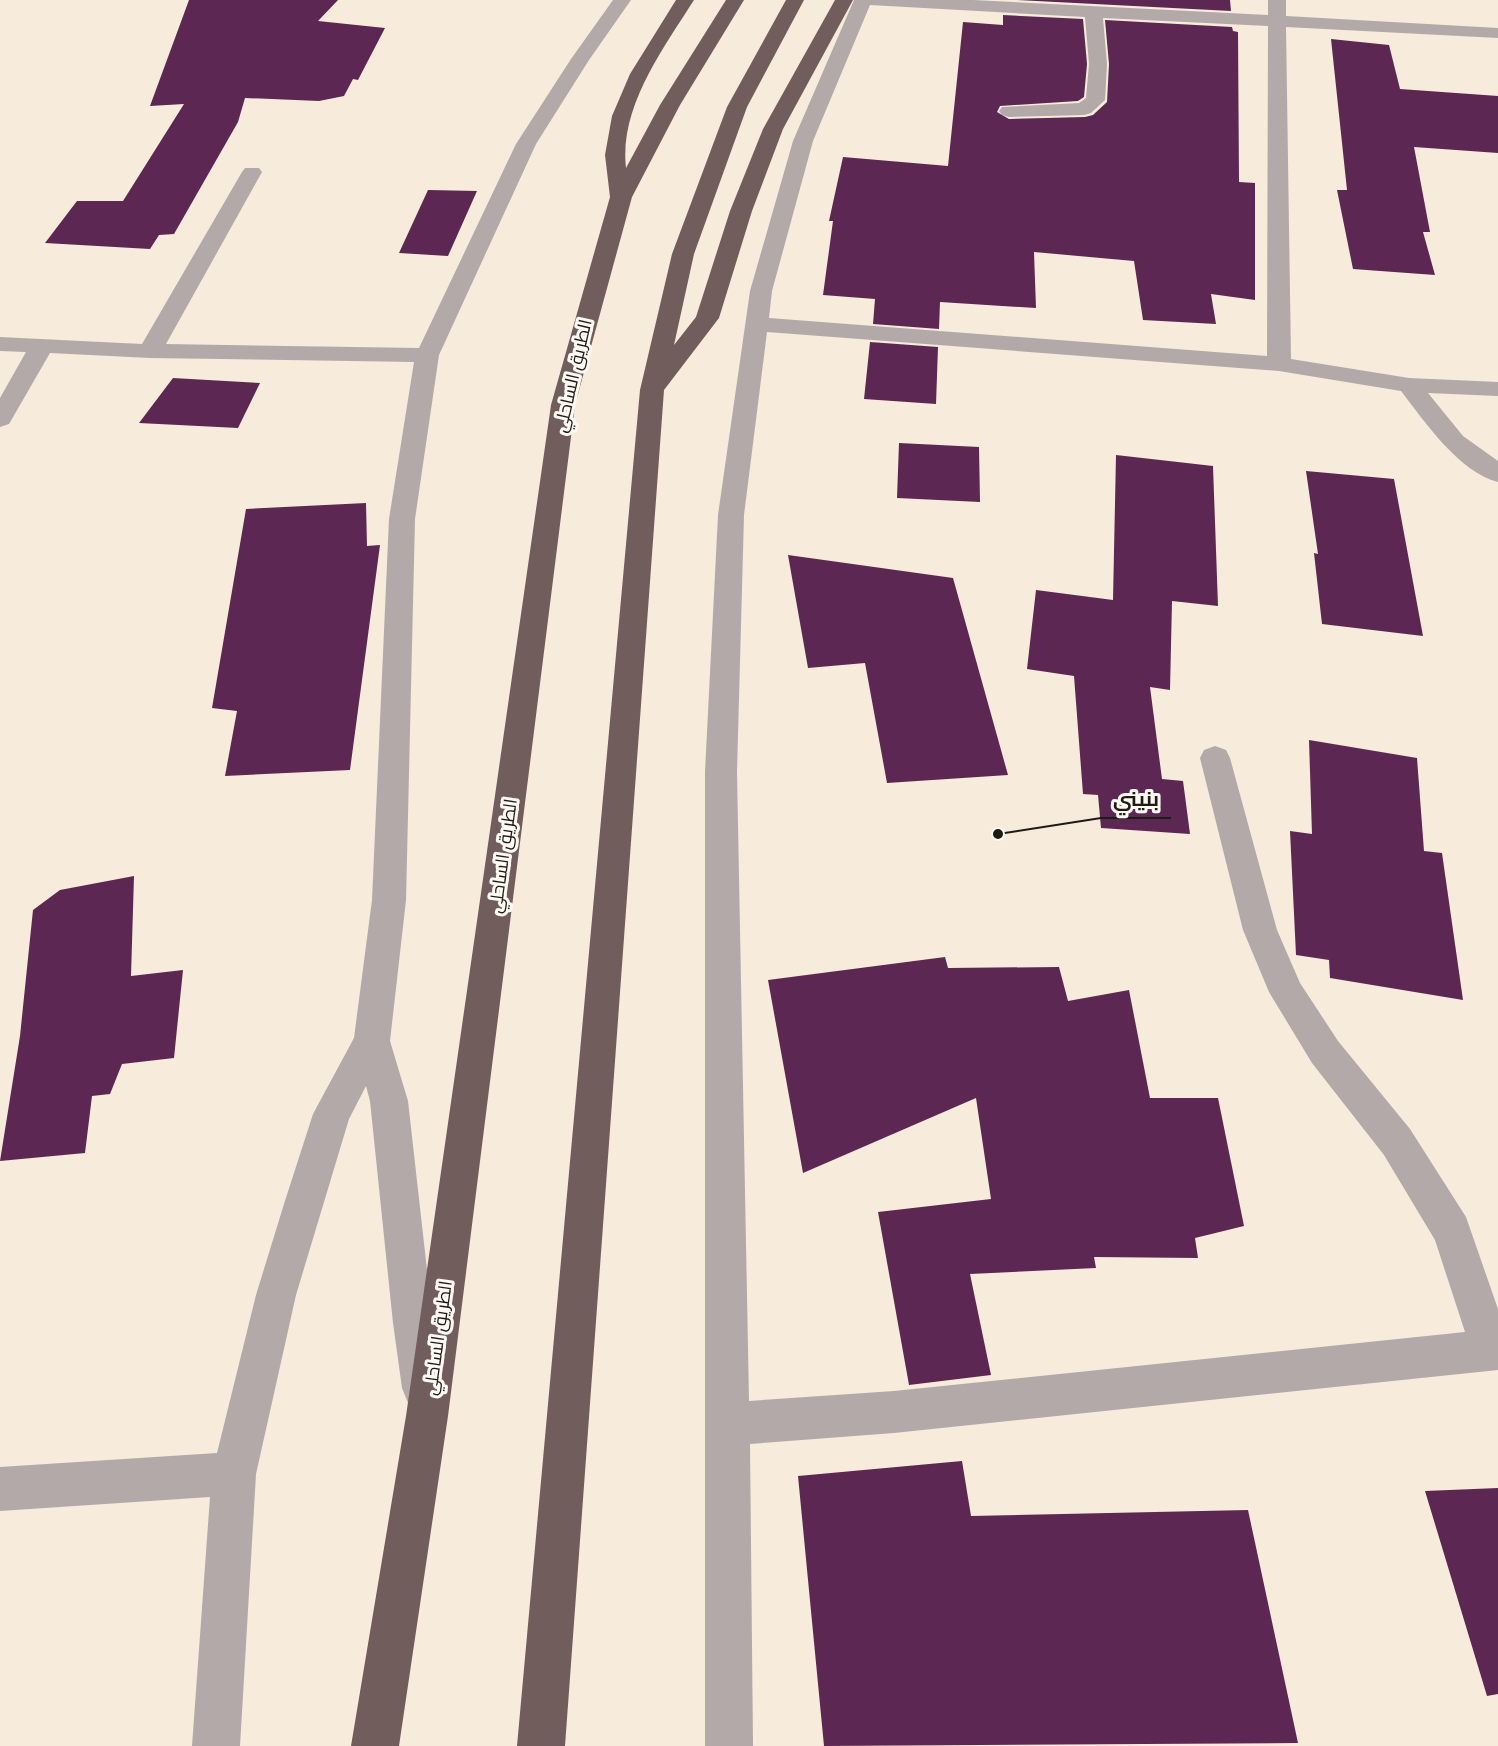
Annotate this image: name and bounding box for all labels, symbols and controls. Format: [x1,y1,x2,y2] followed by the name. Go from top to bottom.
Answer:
[548,317,600,435] street label: الطريق الساحلي
[1101,780,1171,818] callout: بنيني
[1113,786,1159,816] text: بنيني
[483,797,525,915] street label: الطريق الساحلي
[418,1279,460,1397] street label: الطريق الساحلي

